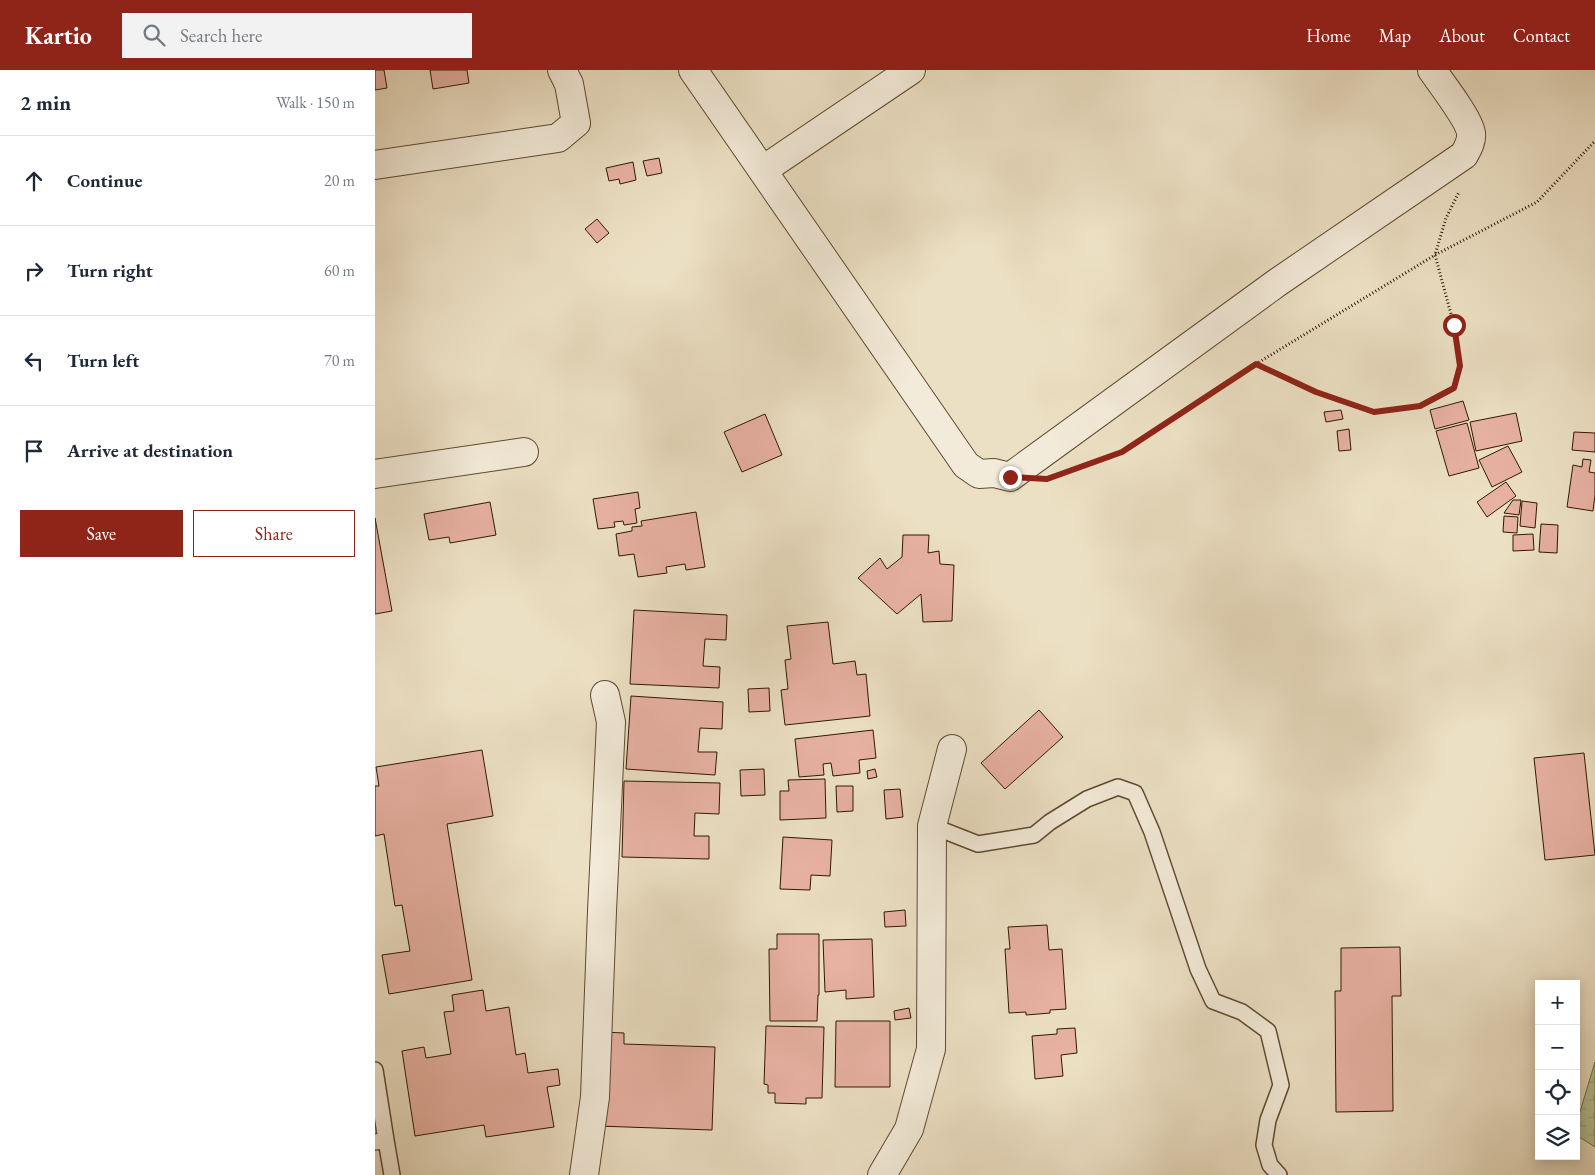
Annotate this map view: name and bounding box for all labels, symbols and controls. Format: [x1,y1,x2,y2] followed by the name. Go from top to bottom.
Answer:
[122,13,472,58] search box
[25,20,92,51] text: Kartio
[140,21,168,49] icon: search
[180,23,262,48] text: Search here
[1306,24,1351,47] text: Home
[1379,24,1411,47] text: Map
[1439,24,1485,47] text: About
[1513,24,1570,47] text: Contact
[20,89,71,116] text: 2 min
[276,92,355,113] text: Walk · 150 m
[20,167,48,195] icon: ahead
[67,168,142,193] text: Continue
[324,170,355,191] text: 20 m
[20,257,48,285] icon: right
[67,258,153,283] text: Turn right
[324,260,355,281] text: 60 m
[1443,314,1466,337] route start
[20,347,48,375] icon: left
[67,348,139,373] text: Turn left
[324,350,355,371] text: 70 m
[20,437,48,465] icon: arrive
[67,438,233,463] text: Arrive at destination
[999,466,1022,489] route end
[20,510,183,557] button: Save
[193,510,355,557] button: Share
[1535,980,1580,1160] map controls
[1535,980,1580,1025] button: +
[1535,1025,1580,1070] button: −
[1535,1070,1580,1115] button: locate
[1535,1115,1580,1160] button: layers

